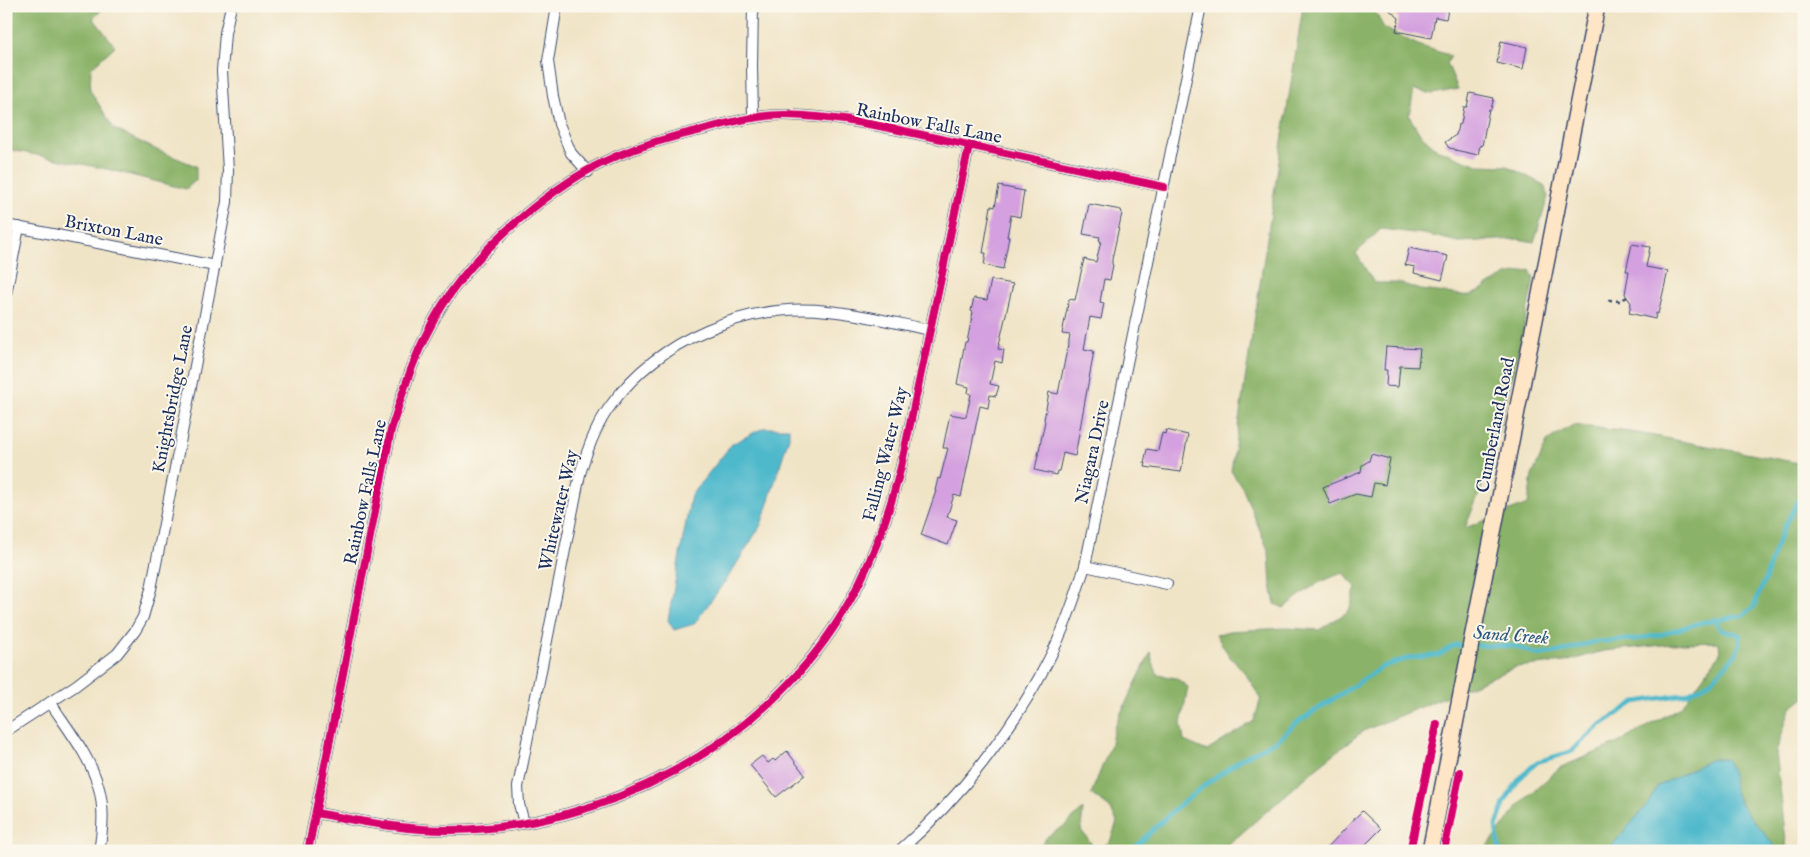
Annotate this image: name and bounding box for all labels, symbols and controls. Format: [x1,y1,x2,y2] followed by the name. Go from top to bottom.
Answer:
[854,99,1004,150] street label: Rainbow Falls Lane
[63,211,165,252] street label: Brixton Lane
[148,323,199,475] street label: Knightsbridge Lane
[1472,355,1521,495] street label: Cumberland Road
[859,384,914,524] street label: Falling Water Way
[1071,398,1116,506] street label: Niagara Drive
[340,417,393,567] street label: Rainbow Falls Lane
[534,447,585,573] street label: Whitewater Way
[1472,621,1550,651] water label: Sand Creek

